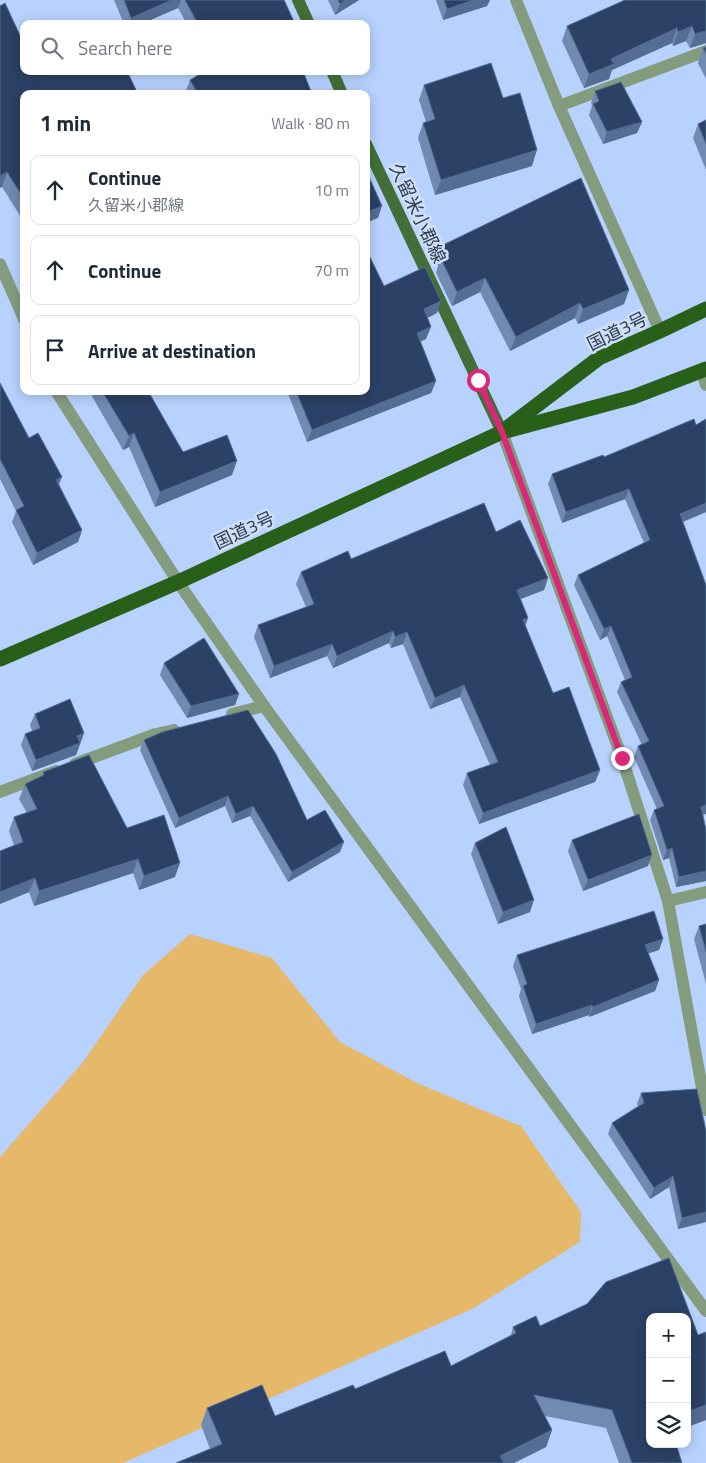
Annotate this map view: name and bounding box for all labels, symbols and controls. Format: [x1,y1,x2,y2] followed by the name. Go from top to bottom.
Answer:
[20,20,370,75] search box
[78,33,172,62] text: Search here
[38,34,66,62] icon: search
[40,107,91,139] text: 1 min
[271,111,350,135] text: Walk · 80 m
[383,158,453,268] street label: 久留米小郡線
[88,163,161,192] text: Continue
[41,176,69,204] icon: ahead
[314,178,349,202] text: 10 m
[88,193,184,217] text: 久留米小郡線
[41,256,69,284] icon: ahead
[88,256,161,285] text: Continue
[314,258,349,282] text: 70 m
[582,305,652,357] street label: 国道3号
[41,336,69,364] icon: arrive
[88,336,256,365] text: Arrive at destination
[467,369,490,392] route start
[209,504,279,556] street label: 国道3号
[611,747,634,770] route end
[646,1313,691,1448] map controls
[646,1313,691,1358] button: +
[646,1358,691,1403] button: −
[646,1403,691,1448] button: layers

